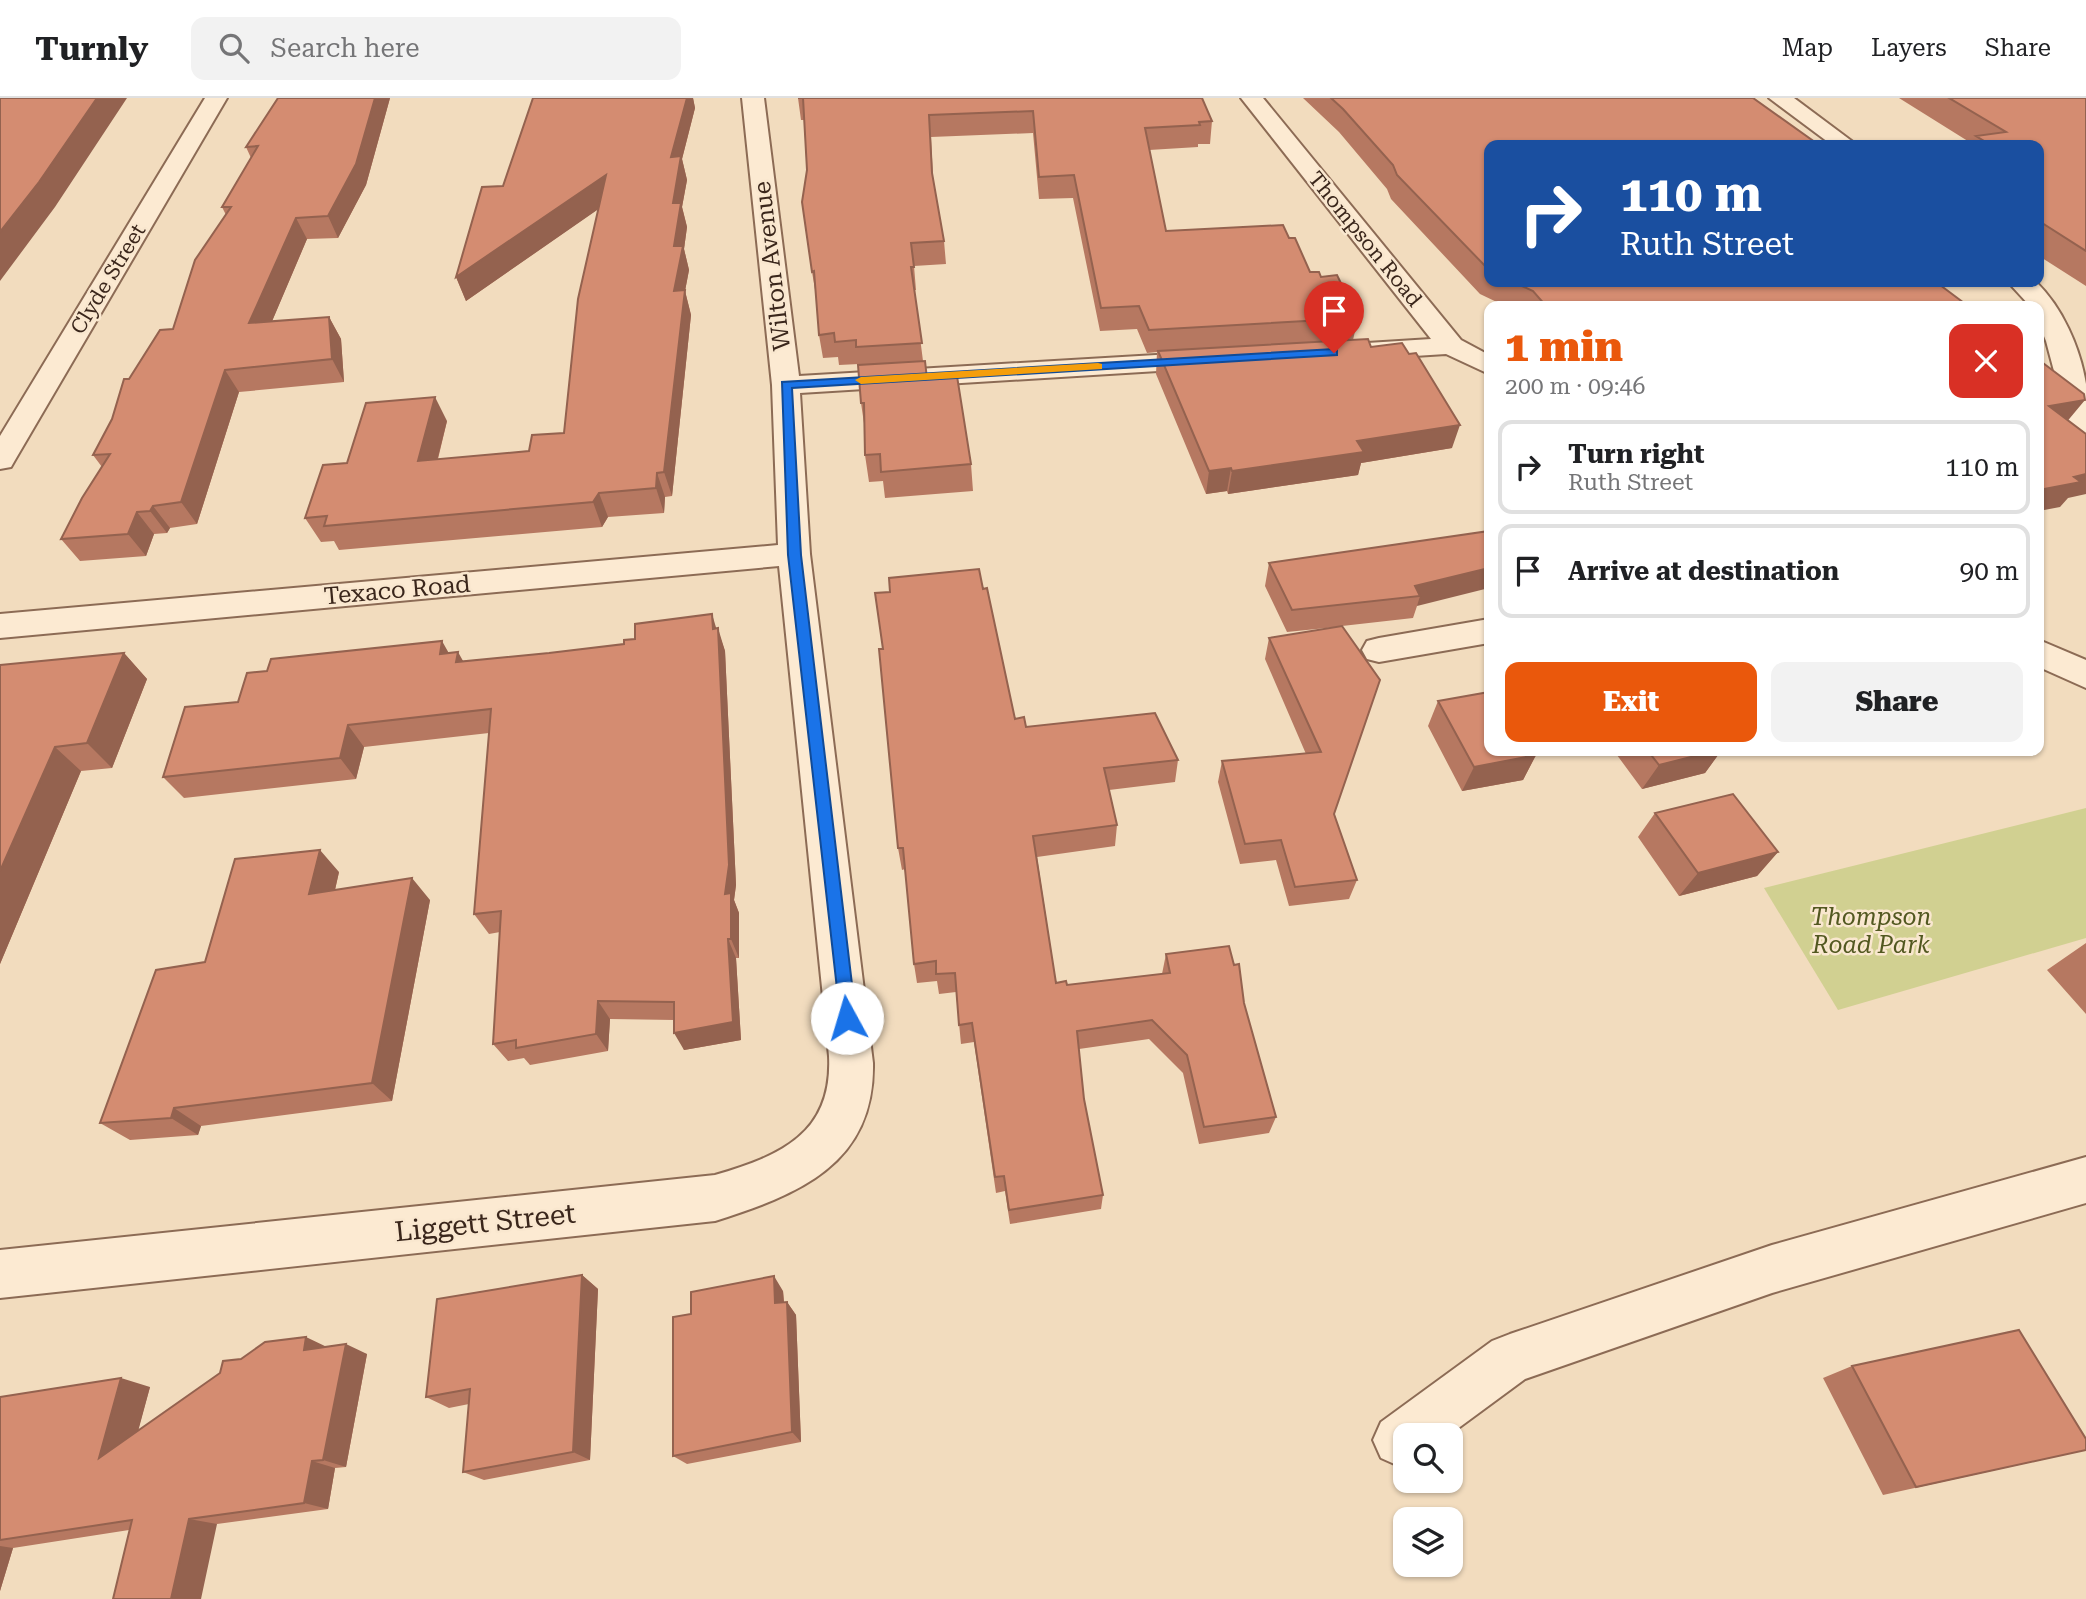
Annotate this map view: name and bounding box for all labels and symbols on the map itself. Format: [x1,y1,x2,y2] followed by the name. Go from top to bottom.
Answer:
[1303,167,1427,312] street label: Thompson Road
[748,180,796,352] street label: Wilton Avenue
[66,220,150,338] street label: Clyde Street
[1304,281,1364,353] pin
[322,570,472,610] street label: Texaco Road
[1811,903,1931,959] park label: Thompson Road Park
[810,981,884,1055] position arrow
[393,1197,577,1248] street label: Liggett Street

